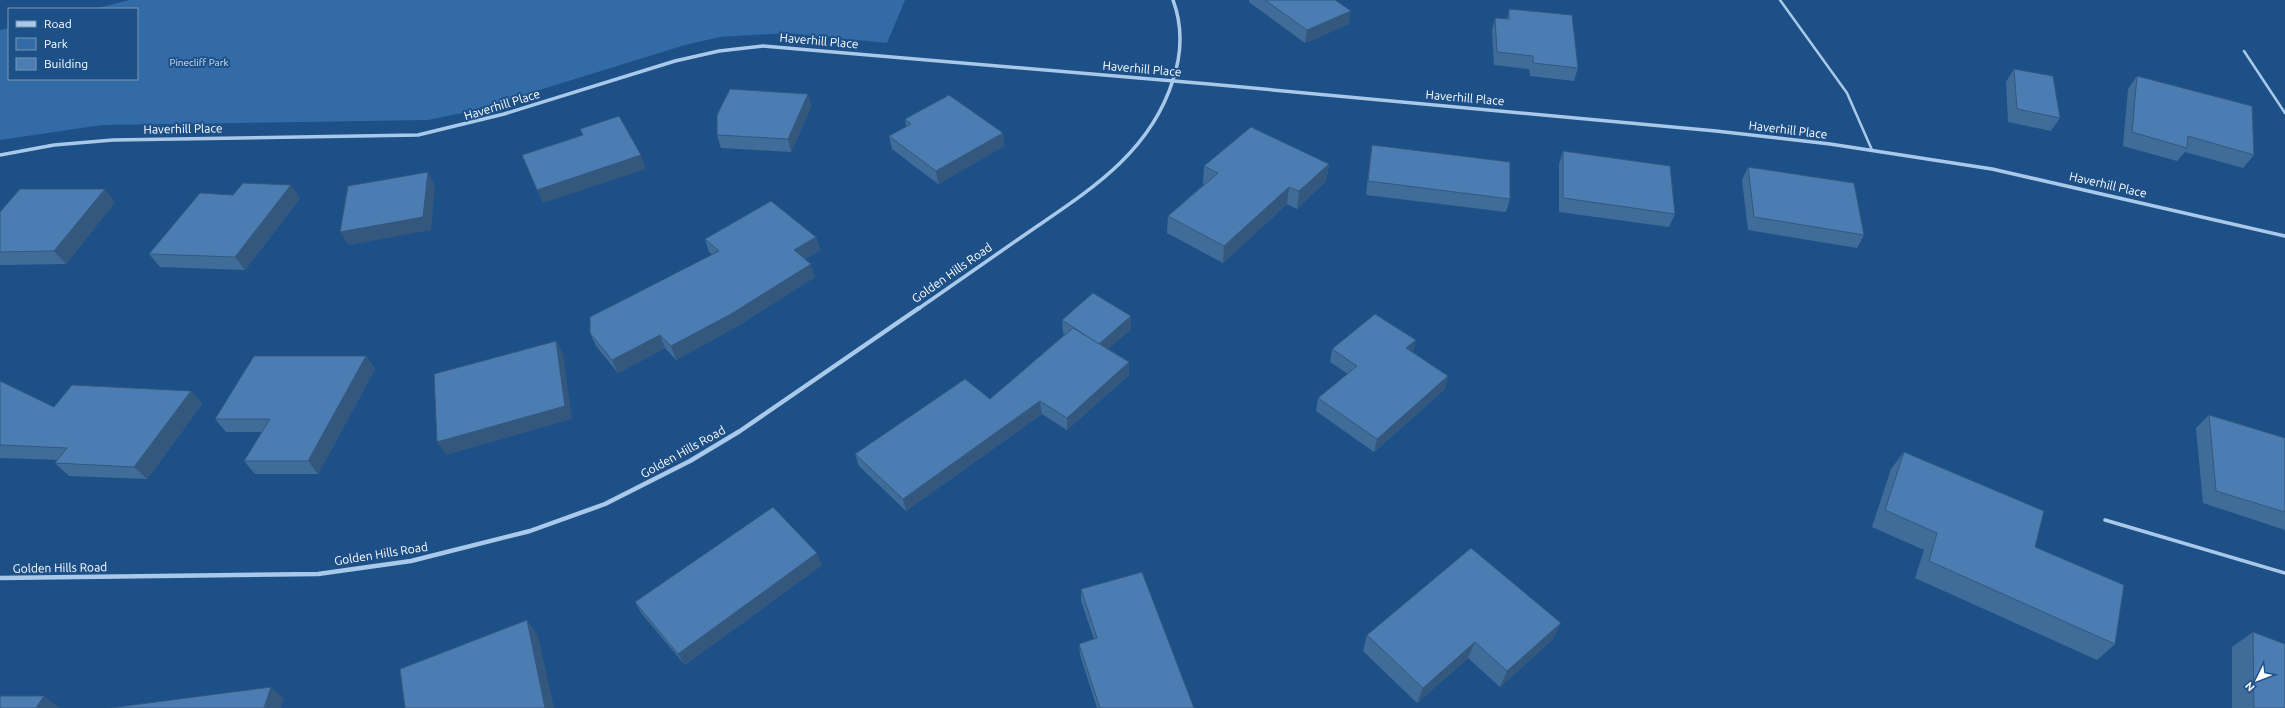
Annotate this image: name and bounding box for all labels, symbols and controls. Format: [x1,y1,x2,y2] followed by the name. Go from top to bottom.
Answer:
[8,8,138,80] legend
[44,17,72,30] text: Road
[779,31,859,50] street label: Haverhill Place
[44,37,68,50] text: Park
[44,57,88,70] text: Building
[169,57,229,68] park label: Pinecliff Park
[1102,59,1182,78] street label: Haverhill Place
[462,87,542,122] street label: Haverhill Place
[1425,88,1505,107] street label: Haverhill Place
[1748,118,1828,141] street label: Haverhill Place
[143,121,223,136] street label: Haverhill Place
[2068,169,2148,200] street label: Haverhill Place
[909,240,994,305] street label: Golden Hills Road
[638,423,727,480] street label: Golden Hills Road
[333,540,429,567] street label: Golden Hills Road
[13,560,107,575] street label: Golden Hills Road
[2237,660,2277,700] north arrow
[2242,680,2257,694] text: N

